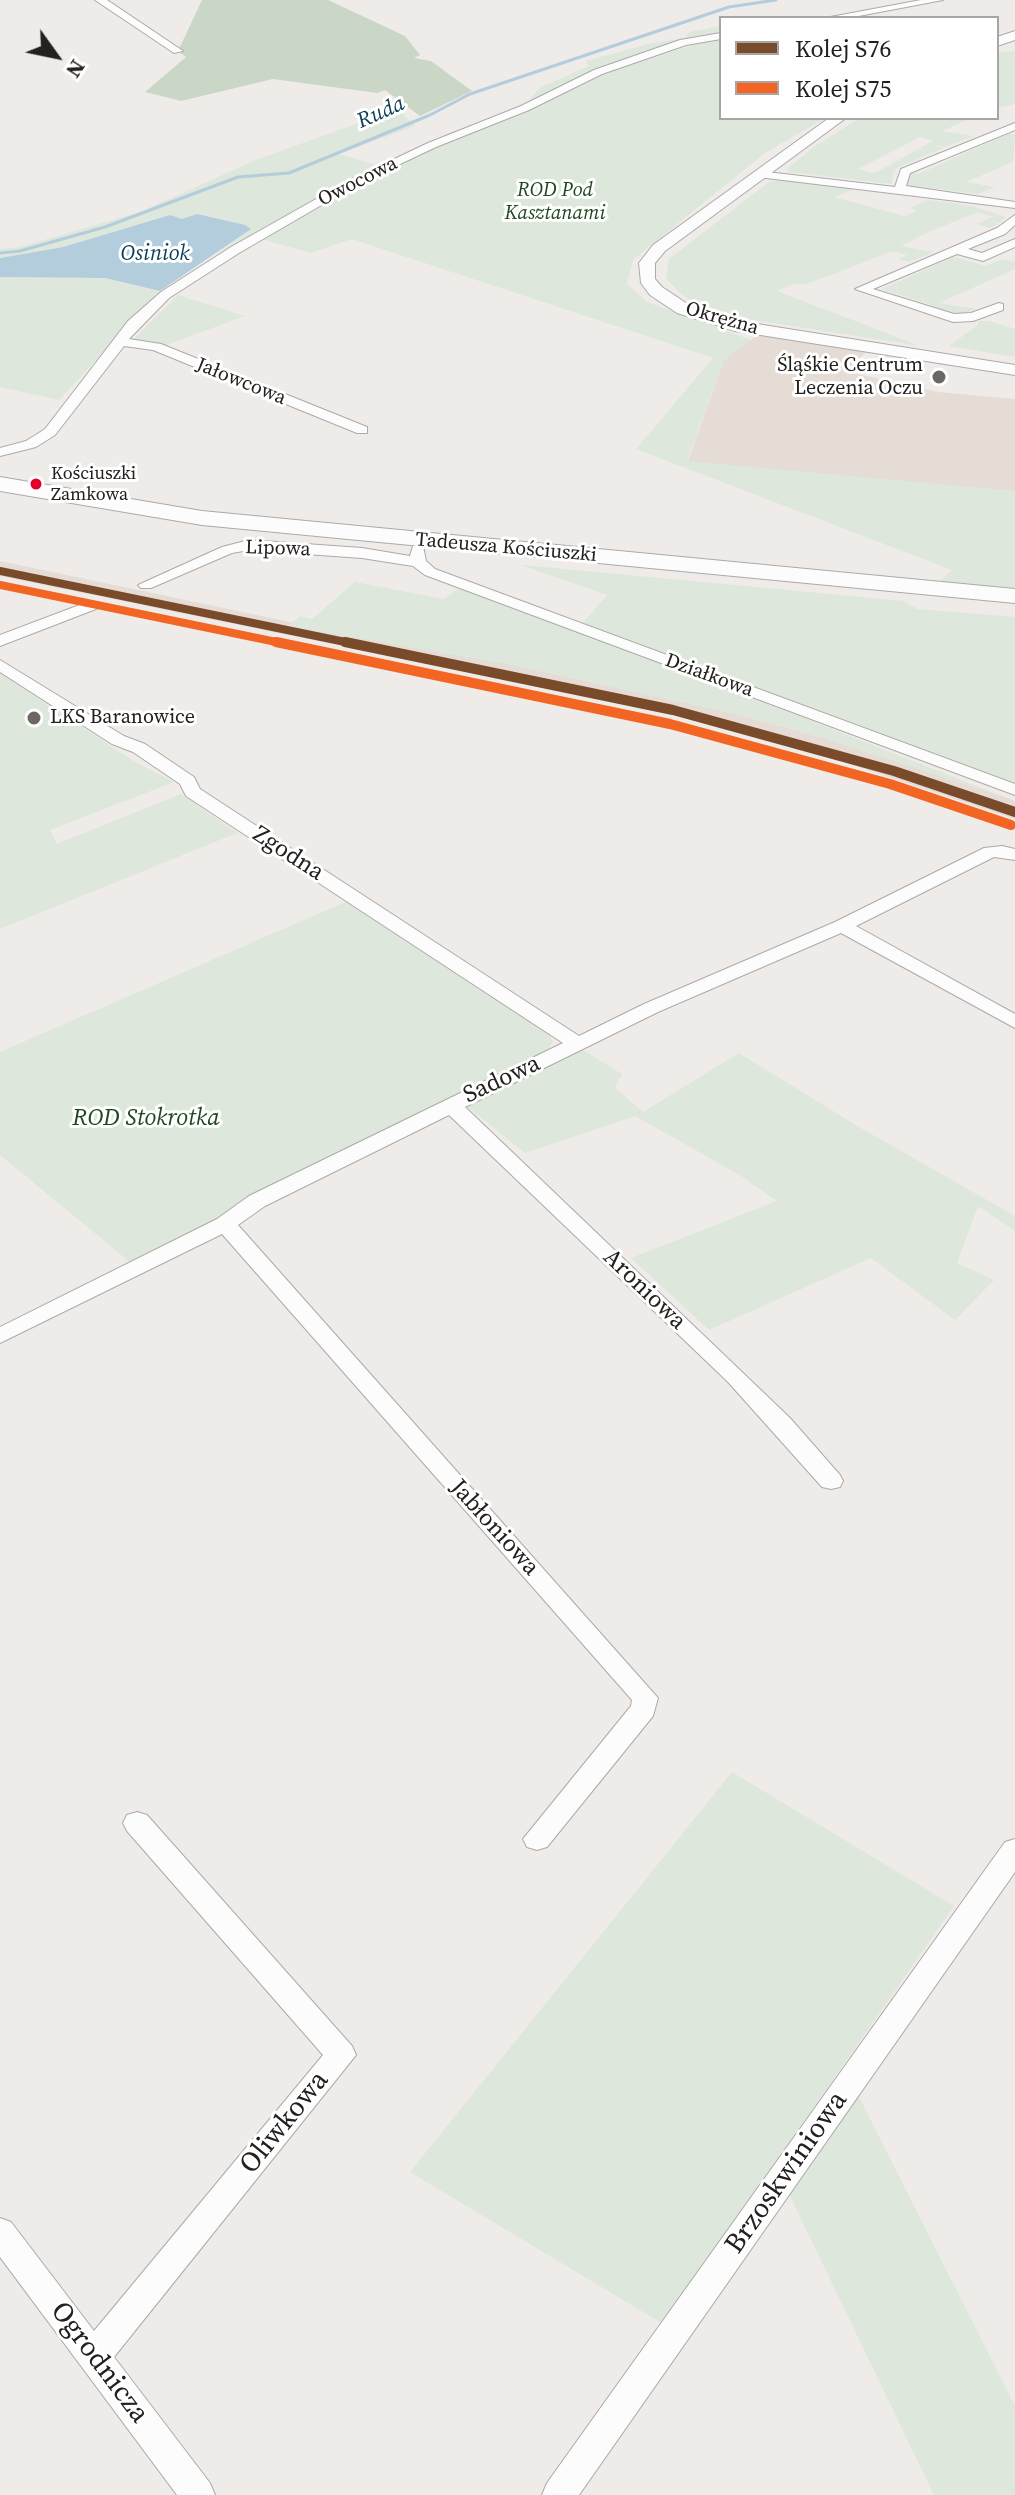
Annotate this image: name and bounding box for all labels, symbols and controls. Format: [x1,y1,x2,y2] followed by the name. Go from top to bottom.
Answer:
[16,16,96,96] north arrow
[719,16,999,120] legend
[795,32,891,65] text: Kolej S76
[59,54,93,84] text: N
[795,72,891,105] text: Kolej S75
[353,91,409,135] water label: Ruda
[314,152,402,212] street label: Owocowa
[504,179,606,226] park label: ROD Pod Kasztanami
[120,241,190,267] water label: Osiniok
[683,297,761,341] street label: Okrężna
[193,353,289,411] street label: Jałowcowa
[777,354,923,401] place label: Śląśkie Centrum Leczenia Oczu
[930,368,948,386] marker: Śląśkie Centrum Leczenia Oczu
[51,463,136,506] place label: Kościuszki Zamkowa
[28,476,44,492] marker: Kościuszki Zamkowa
[414,528,598,568] street label: Tadeusza Kościuszki
[245,536,311,562] street label: Lipowa
[662,649,756,703] street label: Działkowa
[50,706,195,730] place label: LKS Baranowice
[25,709,43,727] marker: LKS Baranowice
[247,820,329,888] street label: Zgodna
[459,1050,545,1110] street label: Sadowa
[72,1105,220,1133] park label: ROD Stokrotka
[597,1243,691,1337] street label: Aroniowa
[443,1474,545,1582] street label: Jabłoniowa
[233,2065,337,2181] street label: Oliwkowa
[719,2085,855,2261] street label: Brzoskwiniowa
[43,2296,155,2430] street label: Ogrodnicza

